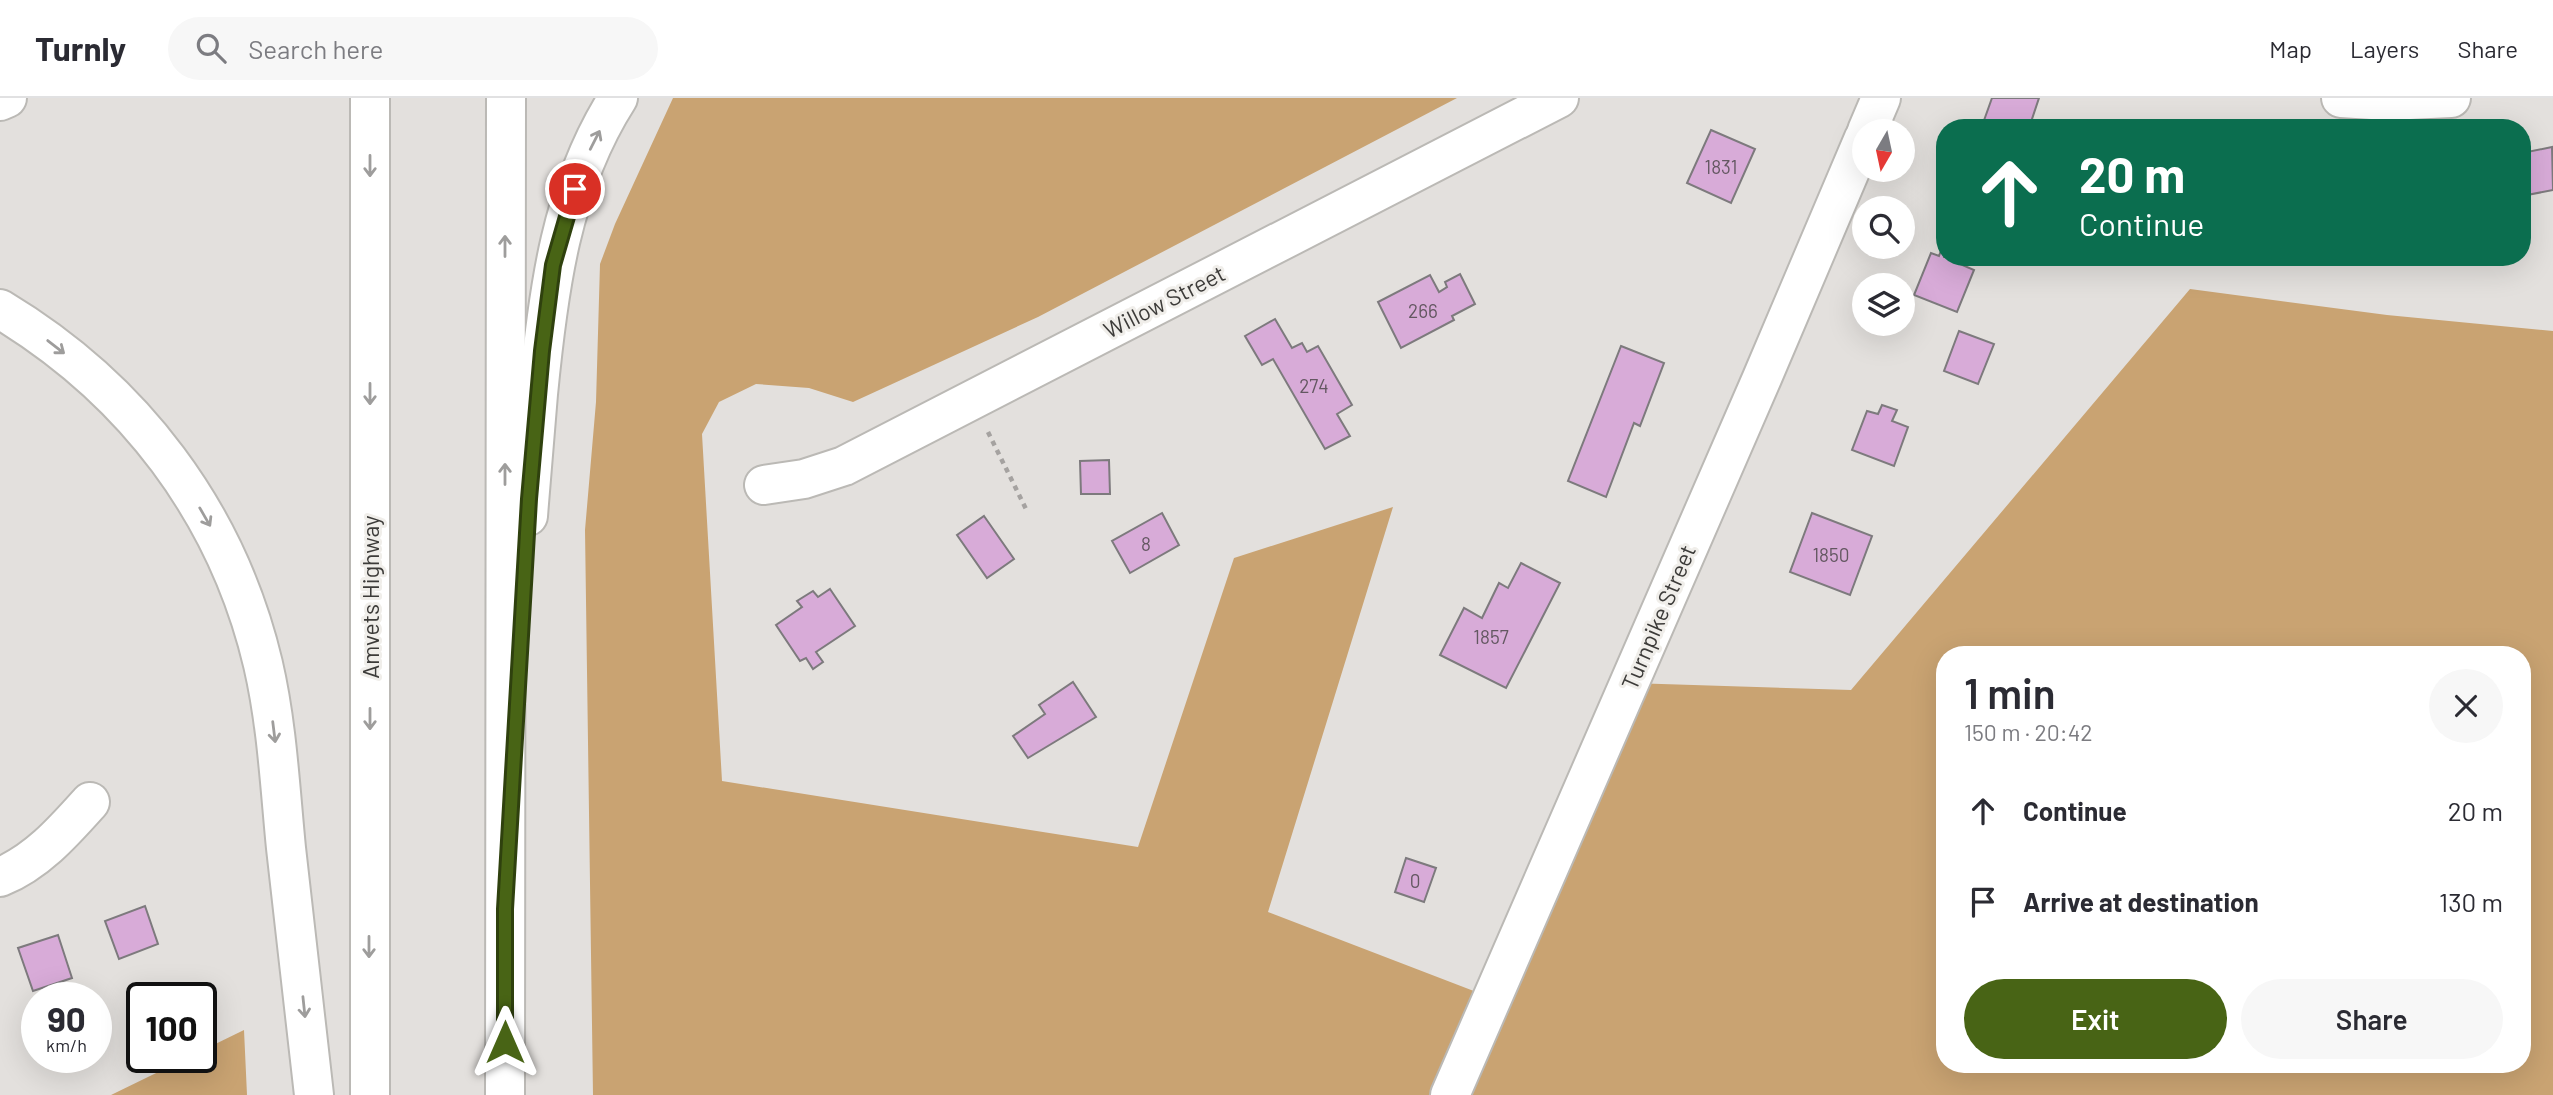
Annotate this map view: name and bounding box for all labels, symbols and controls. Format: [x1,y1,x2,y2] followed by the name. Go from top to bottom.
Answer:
[168,17,658,80] search box
[35,28,126,68] text: Turnly
[192,29,230,67] icon: search
[248,33,383,64] text: Search here
[2269,34,2312,63] text: Map
[2350,34,2419,63] text: Layers
[2457,34,2518,63] text: Share
[1852,119,1914,182] north arrow
[1852,119,1915,336] map controls
[589,130,603,151] one-way arrow
[2079,144,2185,203] text: 20 m
[1964,147,2055,238] icon: ahead
[363,154,377,177] one-way arrow
[1705,155,1737,178] house number: 1831
[545,159,605,219] pin
[556,170,594,208] icon: arrive
[1852,196,1915,259] button: search
[2079,204,2204,242] text: Continue
[499,235,512,258] one-way arrow
[1099,258,1229,344] street label: Willow Street
[1852,273,1915,336] button: layers
[1408,299,1438,322] house number: 266
[47,339,65,355] one-way arrow
[1299,374,1329,397] house number: 274
[363,382,377,405] one-way arrow
[498,462,512,485] one-way arrow
[198,507,212,527] one-way arrow
[356,515,384,679] street label: Amvets Highway
[1141,532,1151,555] house number: 8
[1615,540,1701,694] street label: Turnpike Street
[1812,543,1850,566] house number: 1850
[1473,625,1509,648] house number: 1857
[1964,667,2056,717] text: 1 min
[2429,669,2503,743] button: close
[363,707,377,730] one-way arrow
[1964,718,2093,746] text: 150 m · 20:42
[267,720,280,743] one-way arrow
[1964,792,2002,830] icon: ahead
[2023,795,2127,826] text: Continue
[2448,795,2503,826] text: 20 m
[1410,869,1420,892] house number: 0
[1964,883,2002,921] icon: arrive
[2023,886,2259,917] text: Arrive at destination
[2439,886,2503,917] text: 130 m
[363,935,376,958] one-way arrow
[1964,979,2227,1059] button: Exit
[2241,979,2503,1059] button: Share
[126,982,217,1073] speed limit sign: 100
[297,995,310,1017] one-way arrow
[47,997,86,1039] text: 90
[468,1005,542,1079] position arrow
[46,1034,87,1056] text: km/h

